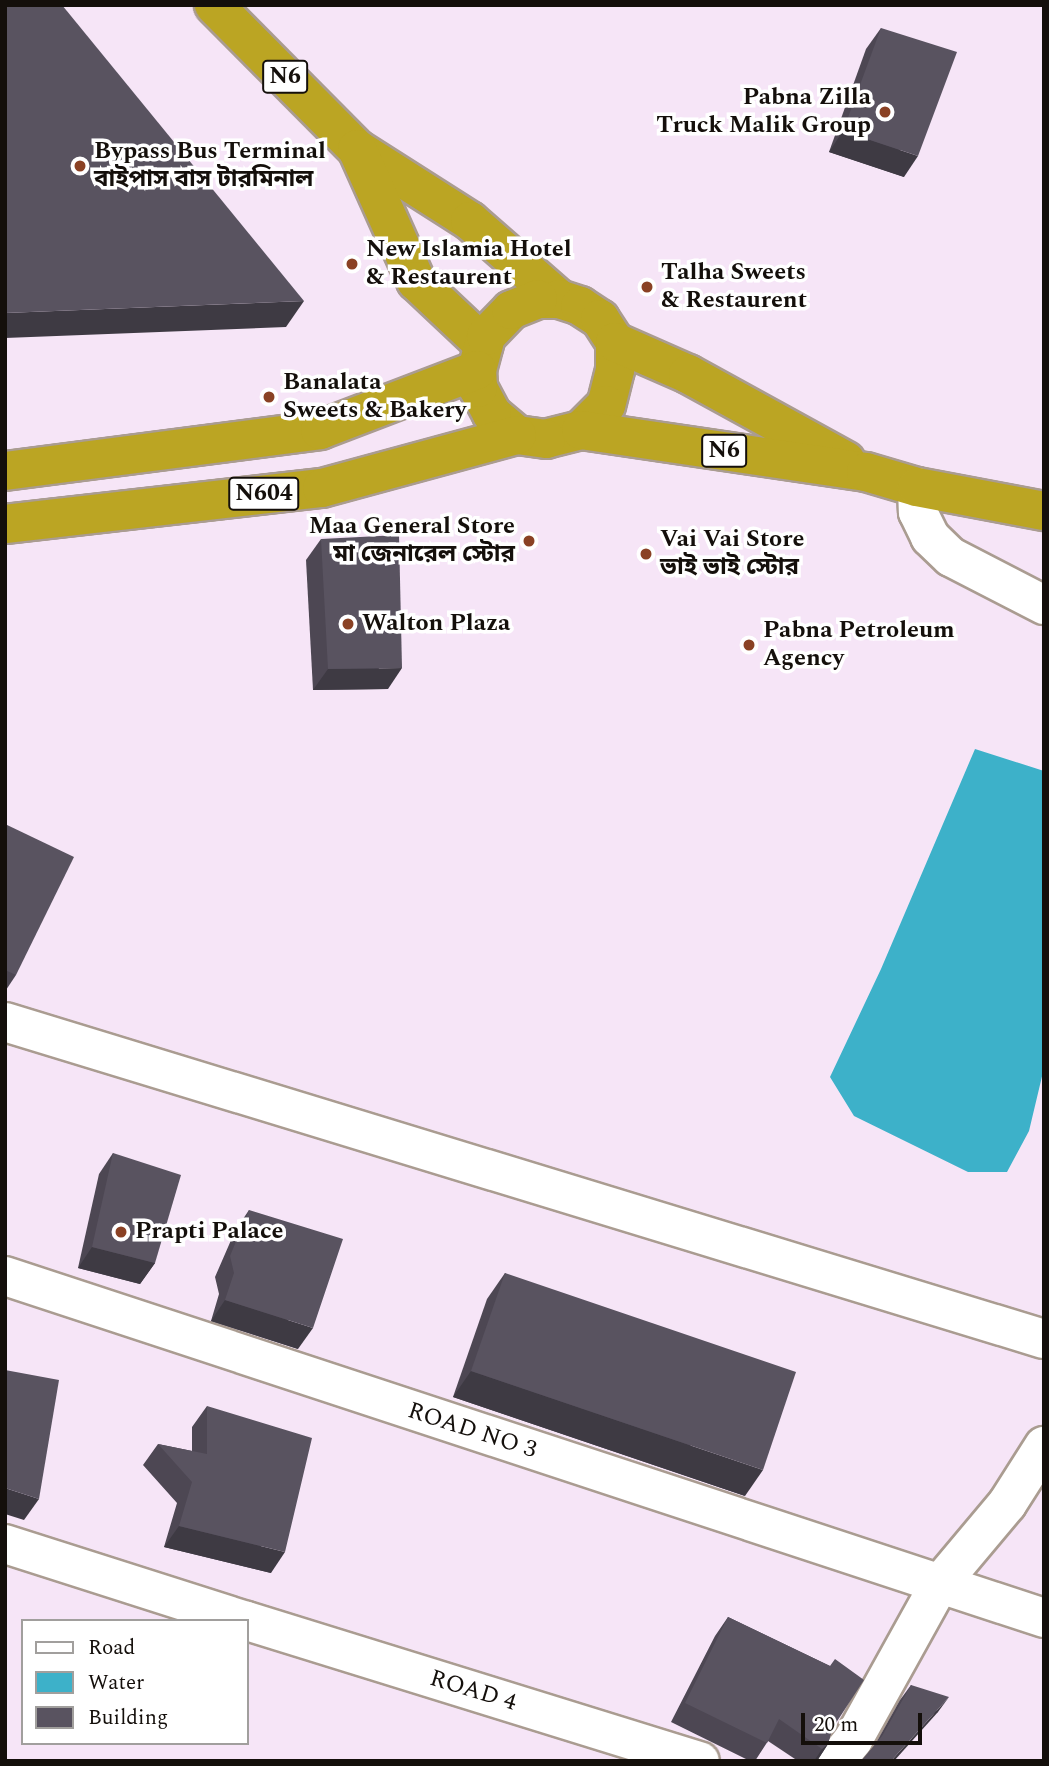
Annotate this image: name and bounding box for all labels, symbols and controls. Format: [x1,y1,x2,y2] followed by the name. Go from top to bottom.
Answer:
[260,58,310,96] road number: N6
[656,84,871,140] place label: Pabna Zilla Truck Malik Group
[877,104,893,120] marker: Pabna Zilla Truck Malik Group
[94,138,326,194] place label: Bypass Bus Terminal বাইপাস বাস টারমিনাল
[72,158,88,174] marker: Bypass Bus Terminal বাইপাস বাস টারমিনাল
[366,236,572,292] place label: New Islamia Hotel & Restaurent
[344,256,360,272] marker: New Islamia Hotel & Restaurent
[661,259,807,315] place label: Talha Sweets & Restaurent
[639,279,655,295] marker: Talha Sweets & Restaurent
[283,369,466,425] place label: Banalata Sweets & Bakery
[261,389,277,405] marker: Banalata Sweets & Bakery
[700,432,748,471] road number: N6
[227,474,301,514] road number: N604
[309,513,515,569] place label: Maa General Store মা জেনারেল স্টোর
[660,526,804,582] place label: Vai Vai Store ভাই ভাই স্টোর
[521,533,537,549] marker: Maa General Store মা জেনারেল স্টোর
[638,546,654,562] marker: Vai Vai Store ভাই ভাই স্টোর
[362,610,510,638] place label: Walton Plaza
[340,616,356,632] marker: Walton Plaza
[763,617,955,673] place label: Pabna Petroleum Agency
[741,637,757,653] marker: Pabna Petroleum Agency
[135,1218,283,1246] place label: Prapti Palace
[113,1224,129,1240] marker: Prapti Palace
[404,1397,540,1465] street label: ROAD NO 3
[21,1619,248,1745] legend
[88,1632,135,1664] text: Road
[426,1664,520,1718] street label: ROAD 4
[88,1667,144,1699] text: Water
[804,1700,925,1744] scale bar
[88,1702,168,1734] text: Building
[814,1709,858,1741] text: 20 m

